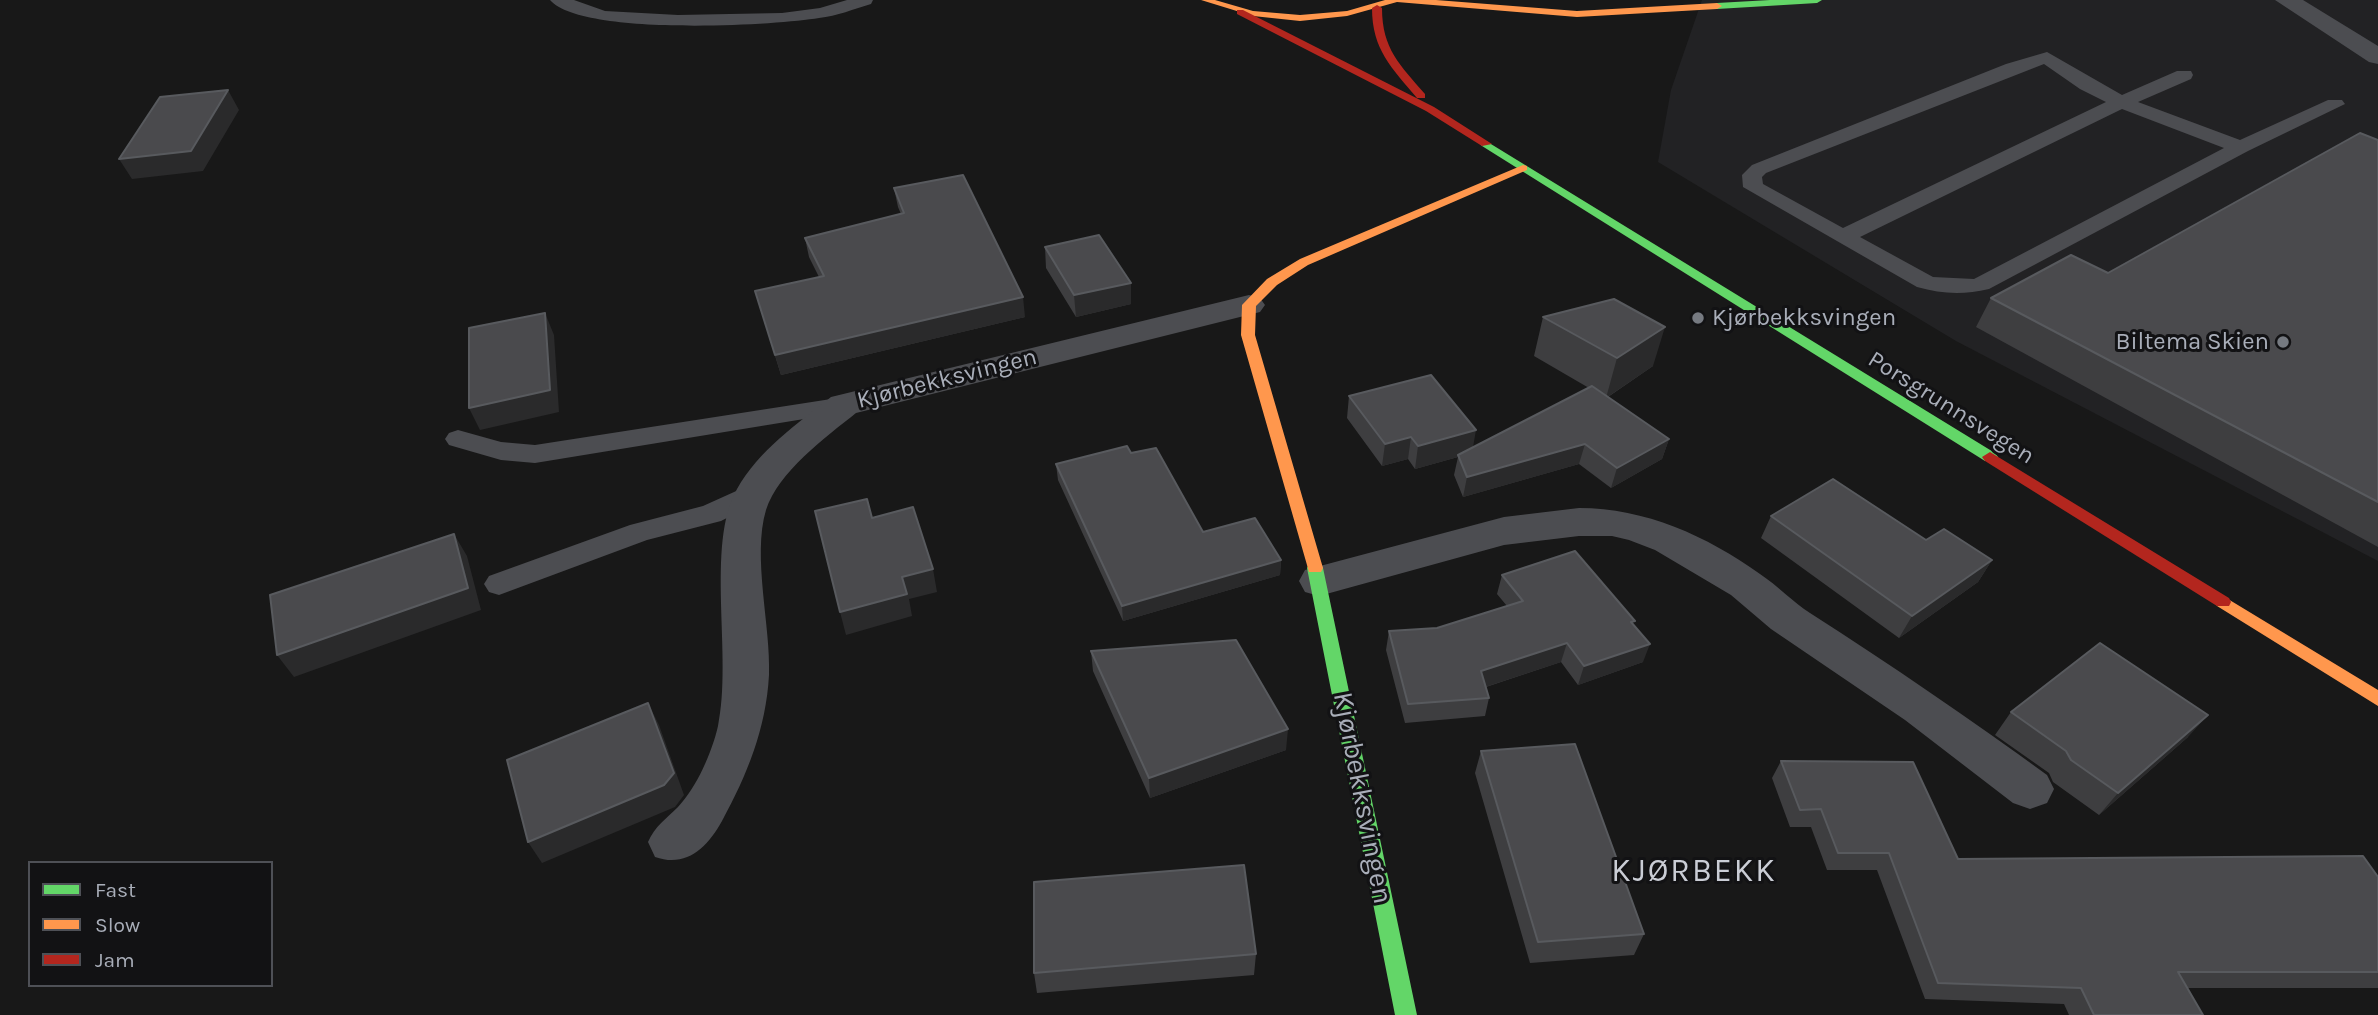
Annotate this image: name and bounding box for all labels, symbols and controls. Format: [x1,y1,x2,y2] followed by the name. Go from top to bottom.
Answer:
[1712,304,1896,332] place label: Kjørbekksvingen
[1690,310,1706,326] marker: Kjørbekksvingen
[2116,328,2269,356] place label: Biltema Skien
[2275,334,2291,350] marker: Biltema Skien
[854,343,1040,415] street label: Kjørbekksvingen
[1862,345,2040,471] street label: Porsgrunnsvegen
[1325,689,1399,907] street label: Kjørbekksvingen
[1612,853,1776,891] district label: KJØRBEKK
[28,861,273,987] legend
[95,878,136,902] text: Fast
[95,913,140,937] text: Slow
[95,948,135,972] text: Jam

